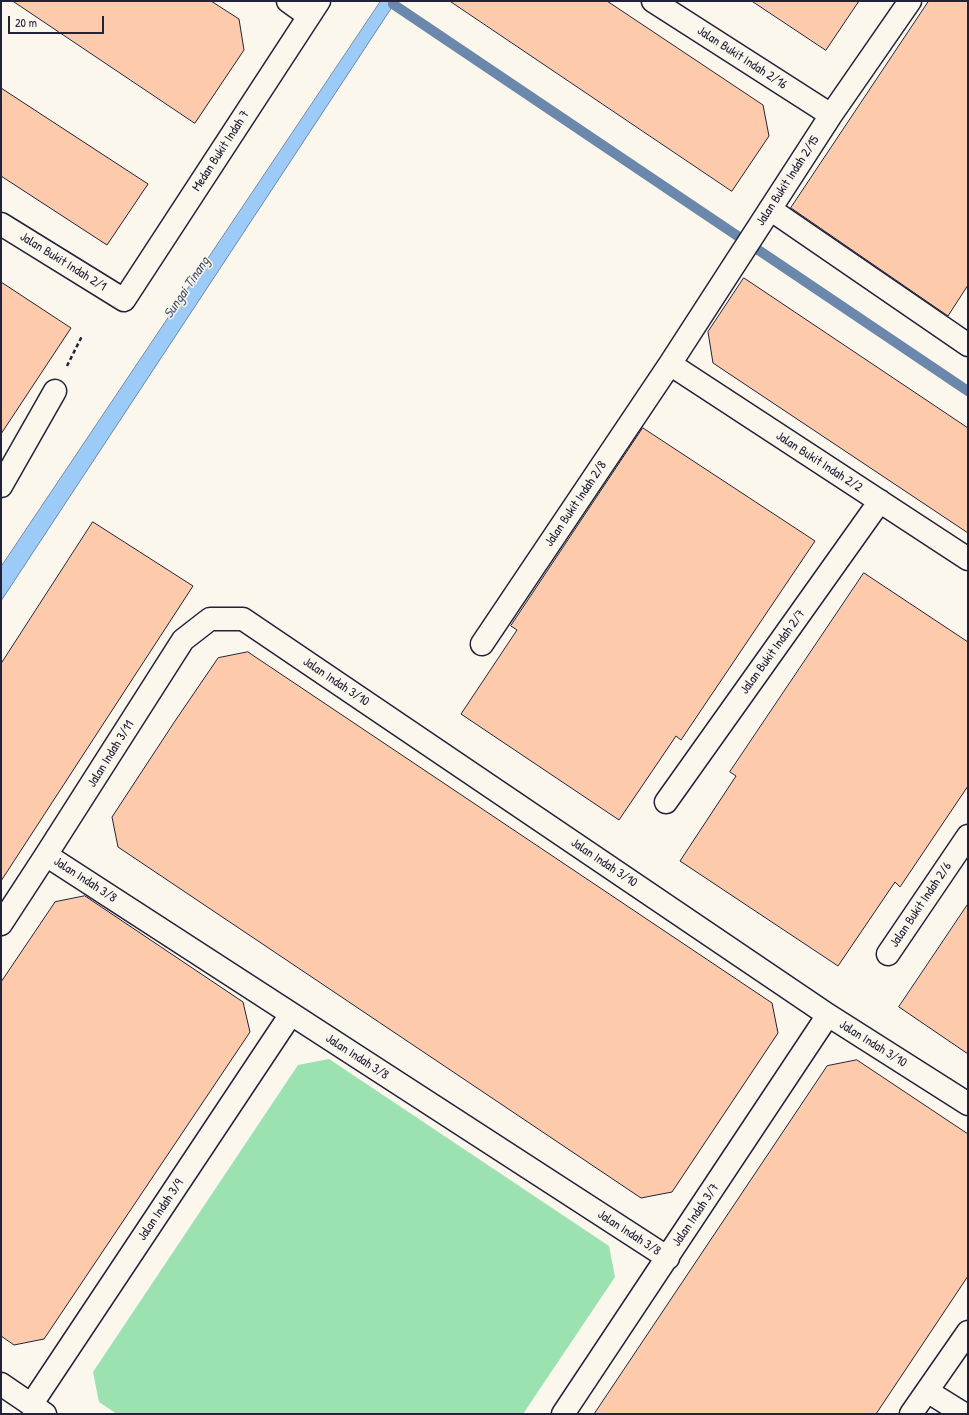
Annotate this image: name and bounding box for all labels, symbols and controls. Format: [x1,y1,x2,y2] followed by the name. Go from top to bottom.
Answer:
[10,8,106,34] scale bar
[15,14,37,31] text: 20 m
[694,23,790,93] street label: Jalan Bukit Indah 2/16
[189,108,253,194] street label: Medan Bukit Indah 7
[753,133,823,229] street label: Jalan Bukit Indah 2/15
[17,229,109,295] street label: Jalan Bukit Indah 2/1
[160,254,214,322] water label: Sungai Tinang
[773,428,865,496] street label: Jalan Bukit Indah 2/2
[542,458,610,550] street label: Jalan Bukit Indah 2/8
[737,607,809,697] street label: Jalan Bukit Indah 2/7
[300,654,372,710] street label: Jalan Indah 3/10
[84,718,138,790] street label: Jalan Indah 3/11
[568,835,640,891] street label: Jalan Indah 3/10
[51,854,119,906] street label: Jalan Indah 3/8
[887,860,955,950] street label: Jalan Bukit Indah 2/6
[836,1017,910,1071] street label: Jalan Indah 3/10
[323,1031,391,1083] street label: Jalan Indah 3/8
[135,1176,187,1244] street label: Jalan Indah 3/9
[669,1181,723,1249] street label: Jalan Indah 3/7
[595,1207,663,1259] street label: Jalan Indah 3/8

